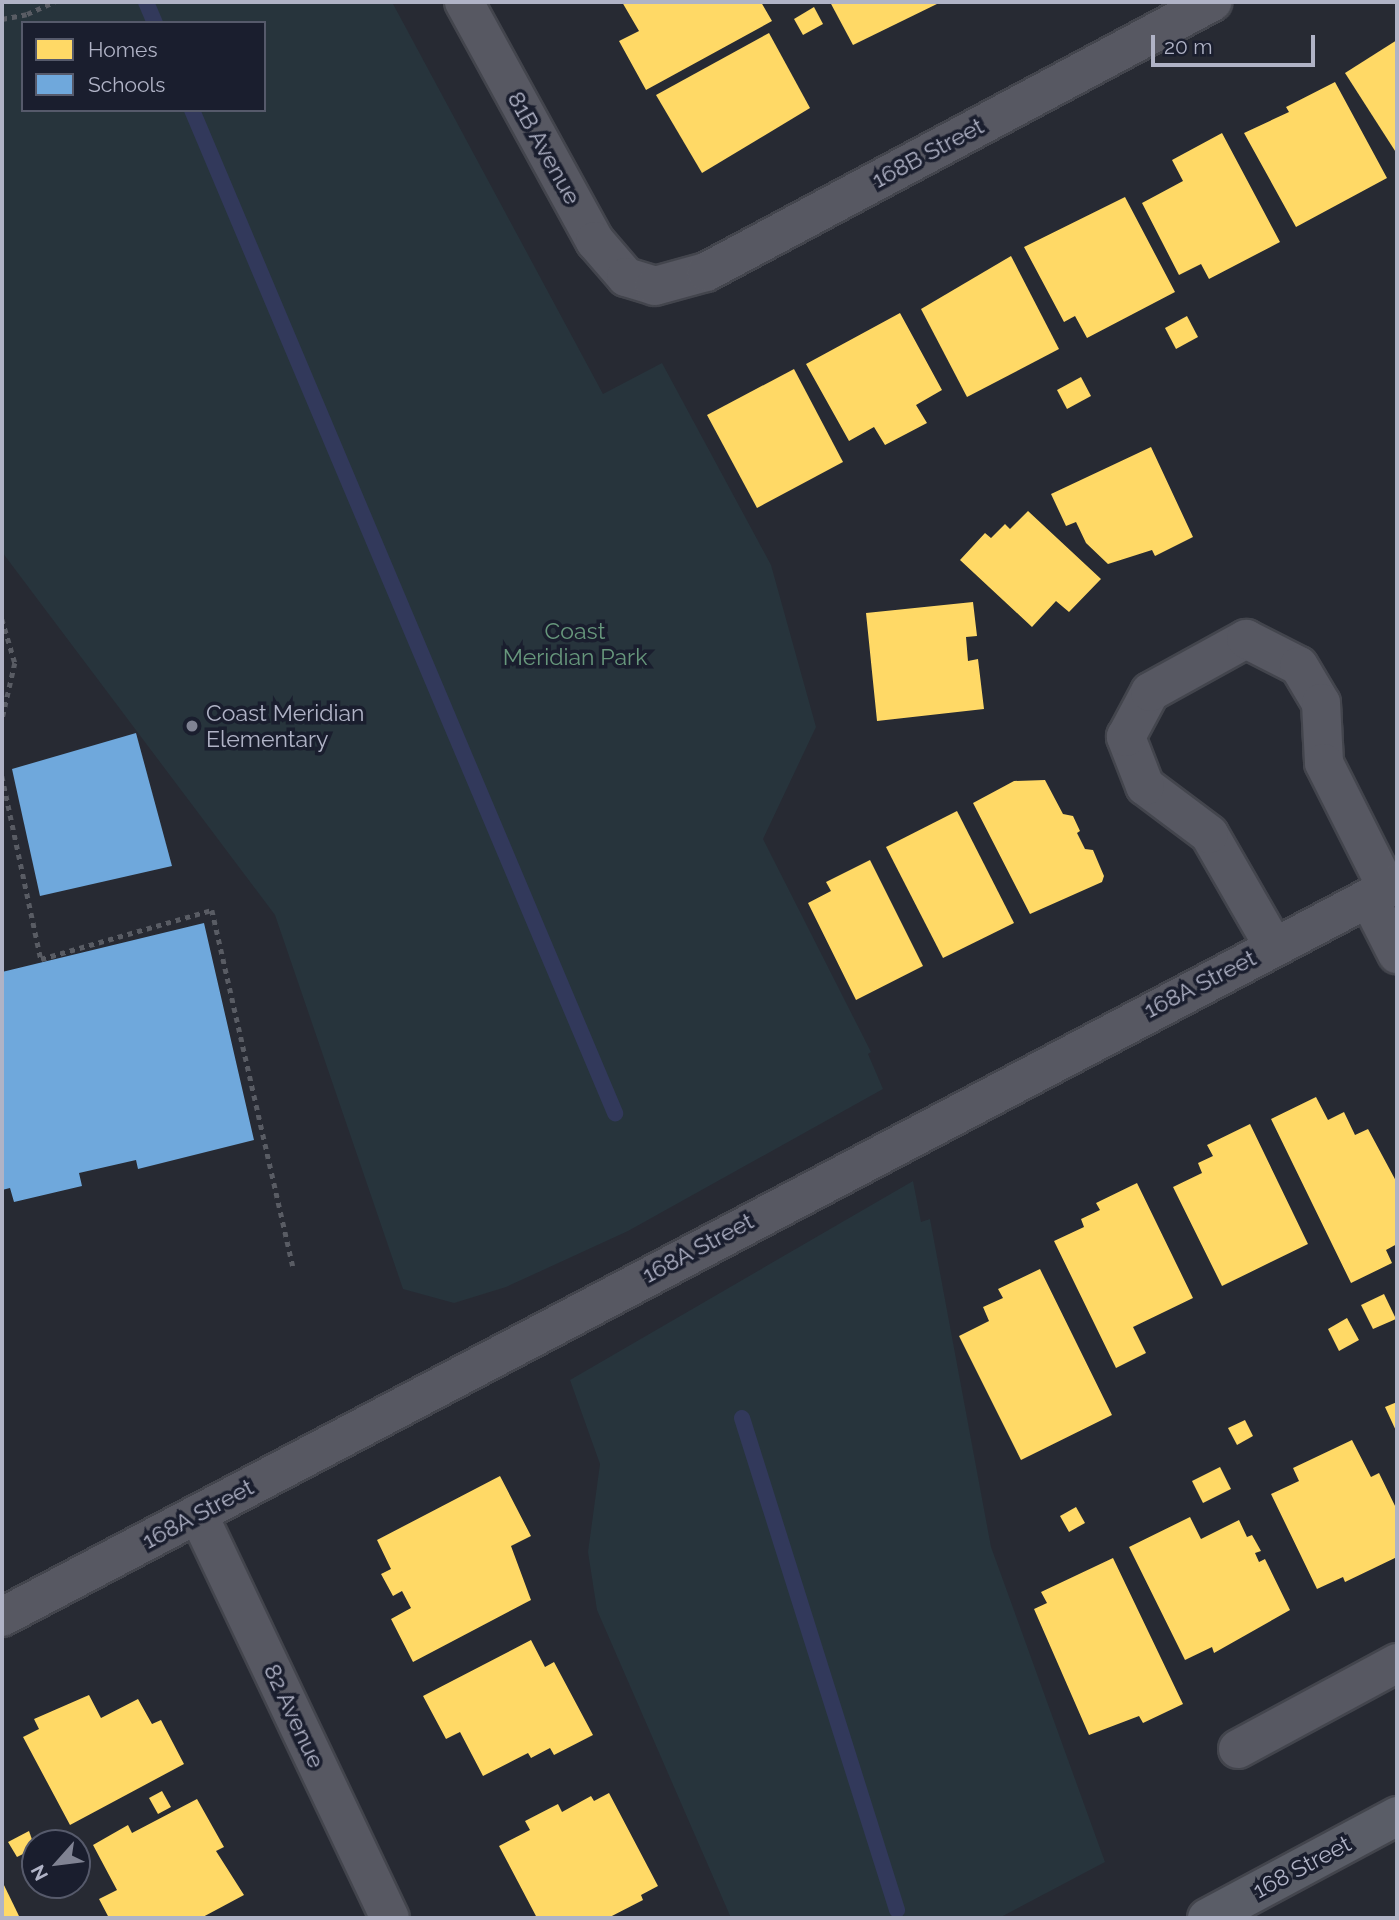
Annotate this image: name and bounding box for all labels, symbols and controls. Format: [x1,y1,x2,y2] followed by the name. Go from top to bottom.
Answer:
[21,21,266,112] legend
[1154,21,1318,65] scale bar
[1164,34,1212,59] text: 20 m
[88,37,158,62] text: Homes
[88,72,165,97] text: Schools
[502,86,586,210] street label: 81B Avenue
[868,112,988,194] street label: 168B Street
[503,617,647,671] park label: Coast Meridian Park
[206,699,365,753] place label: Coast Meridian Elementary
[184,718,200,734] marker: Coast Meridian Elementary
[1139,944,1261,1024] street label: 168A Street
[638,1207,758,1289] street label: 168A Street
[138,1473,258,1555] street label: 168A Street
[258,1659,330,1773] street label: 82 Avenue
[21,1829,91,1899] north arrow
[1248,1830,1356,1904] street label: 168 Street
[26,1861,52,1884] text: N

